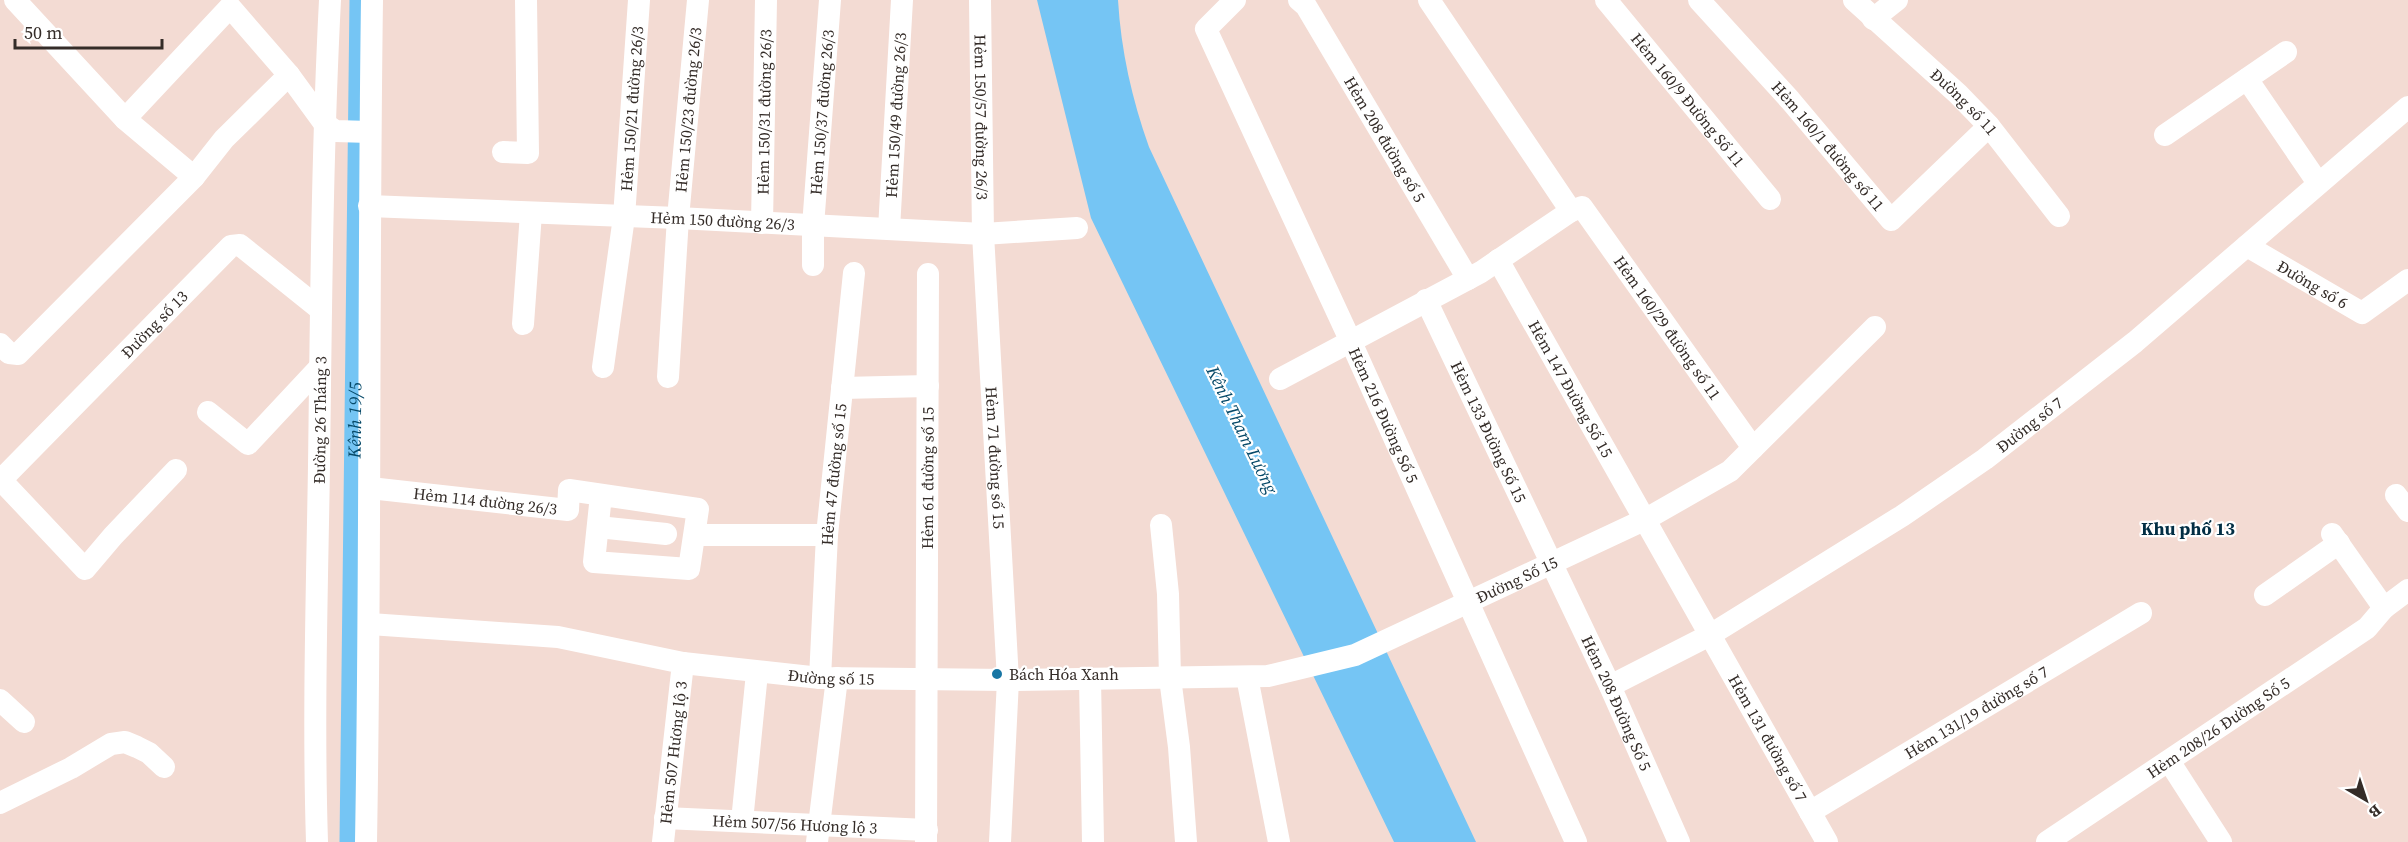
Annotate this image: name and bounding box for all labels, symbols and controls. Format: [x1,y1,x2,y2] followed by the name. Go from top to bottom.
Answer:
[15,12,162,50] scale bar
[24,20,62,45] text: 50 m
[615,25,648,192] street label: Hẻm 150/21 đường 26/3
[669,26,706,193] street label: Hẻm 150/23 đường 26/3
[1626,28,1750,171] street label: Hẻm 160/9 Đường Số 11
[752,29,776,195] street label: Hẻm 150/31 đường 26/3
[804,29,839,196] street label: Hẻm 150/37 đường 26/3
[880,32,911,199] street label: Hẻm 150/49 đường 26/3
[969,34,994,200] street label: Hẻm 150/57 đường 26/3
[1926,63,2003,140] street label: Đường số 11
[1339,72,1431,206] street label: Hẻm 208 đường số 5
[1767,76,1890,216] street label: Hẻm 160/1 đường số 11
[650,206,795,235] street label: Hẻm 150 đường 26/3
[1609,251,1726,404] street label: Hẻm 160/29 đường số 11
[2273,255,2352,314] street label: Đường số 6
[116,285,192,363] street label: Đường số 13
[1523,316,1618,461] street label: Hẻm 147 Đường Số 15
[1344,344,1424,486] street label: Hẻm 216 Đường Số 5
[308,356,331,484] street label: Đường 26 Tháng 3
[1446,357,1532,506] street label: Hẻm 133 Đường Số 15
[1200,361,1285,499] water label: Kênh Tham Lương
[342,381,367,460] water label: Kênh 19/5
[981,386,1011,529] street label: Hẻm 71 đường số 15
[1991,392,2067,457] street label: Đường số 7
[815,402,851,546] street label: Hẻm 47 đường số 15
[916,407,939,549] street label: Hẻm 61 đường số 15
[412,482,558,520] street label: Hẻm 114 đường 26/3
[2141,516,2235,541] district label: Khu phố 13
[1472,551,1561,608] street label: Đường Số 15
[1576,632,1657,774] street label: Hẻm 208 Đường Số 5
[1900,660,2052,764] street label: Hẻm 131/19 đường số 7
[1009,663,1119,685] place label: Bách Hóa Xanh
[787,664,875,690] street label: Đường số 15
[990,667,1004,681] marker: Bách Hóa Xanh
[1723,670,1813,805] street label: Hẻm 131 đường số 7
[2142,672,2294,783] street label: Hẻm 208/26 Đường Số 5
[654,680,692,825] street label: Hẻm 507 Hương lộ 3
[2336,770,2396,830] north arrow
[2364,800,2386,824] text: B
[712,809,878,839] street label: Hẻm 507/56 Hương lộ 3

